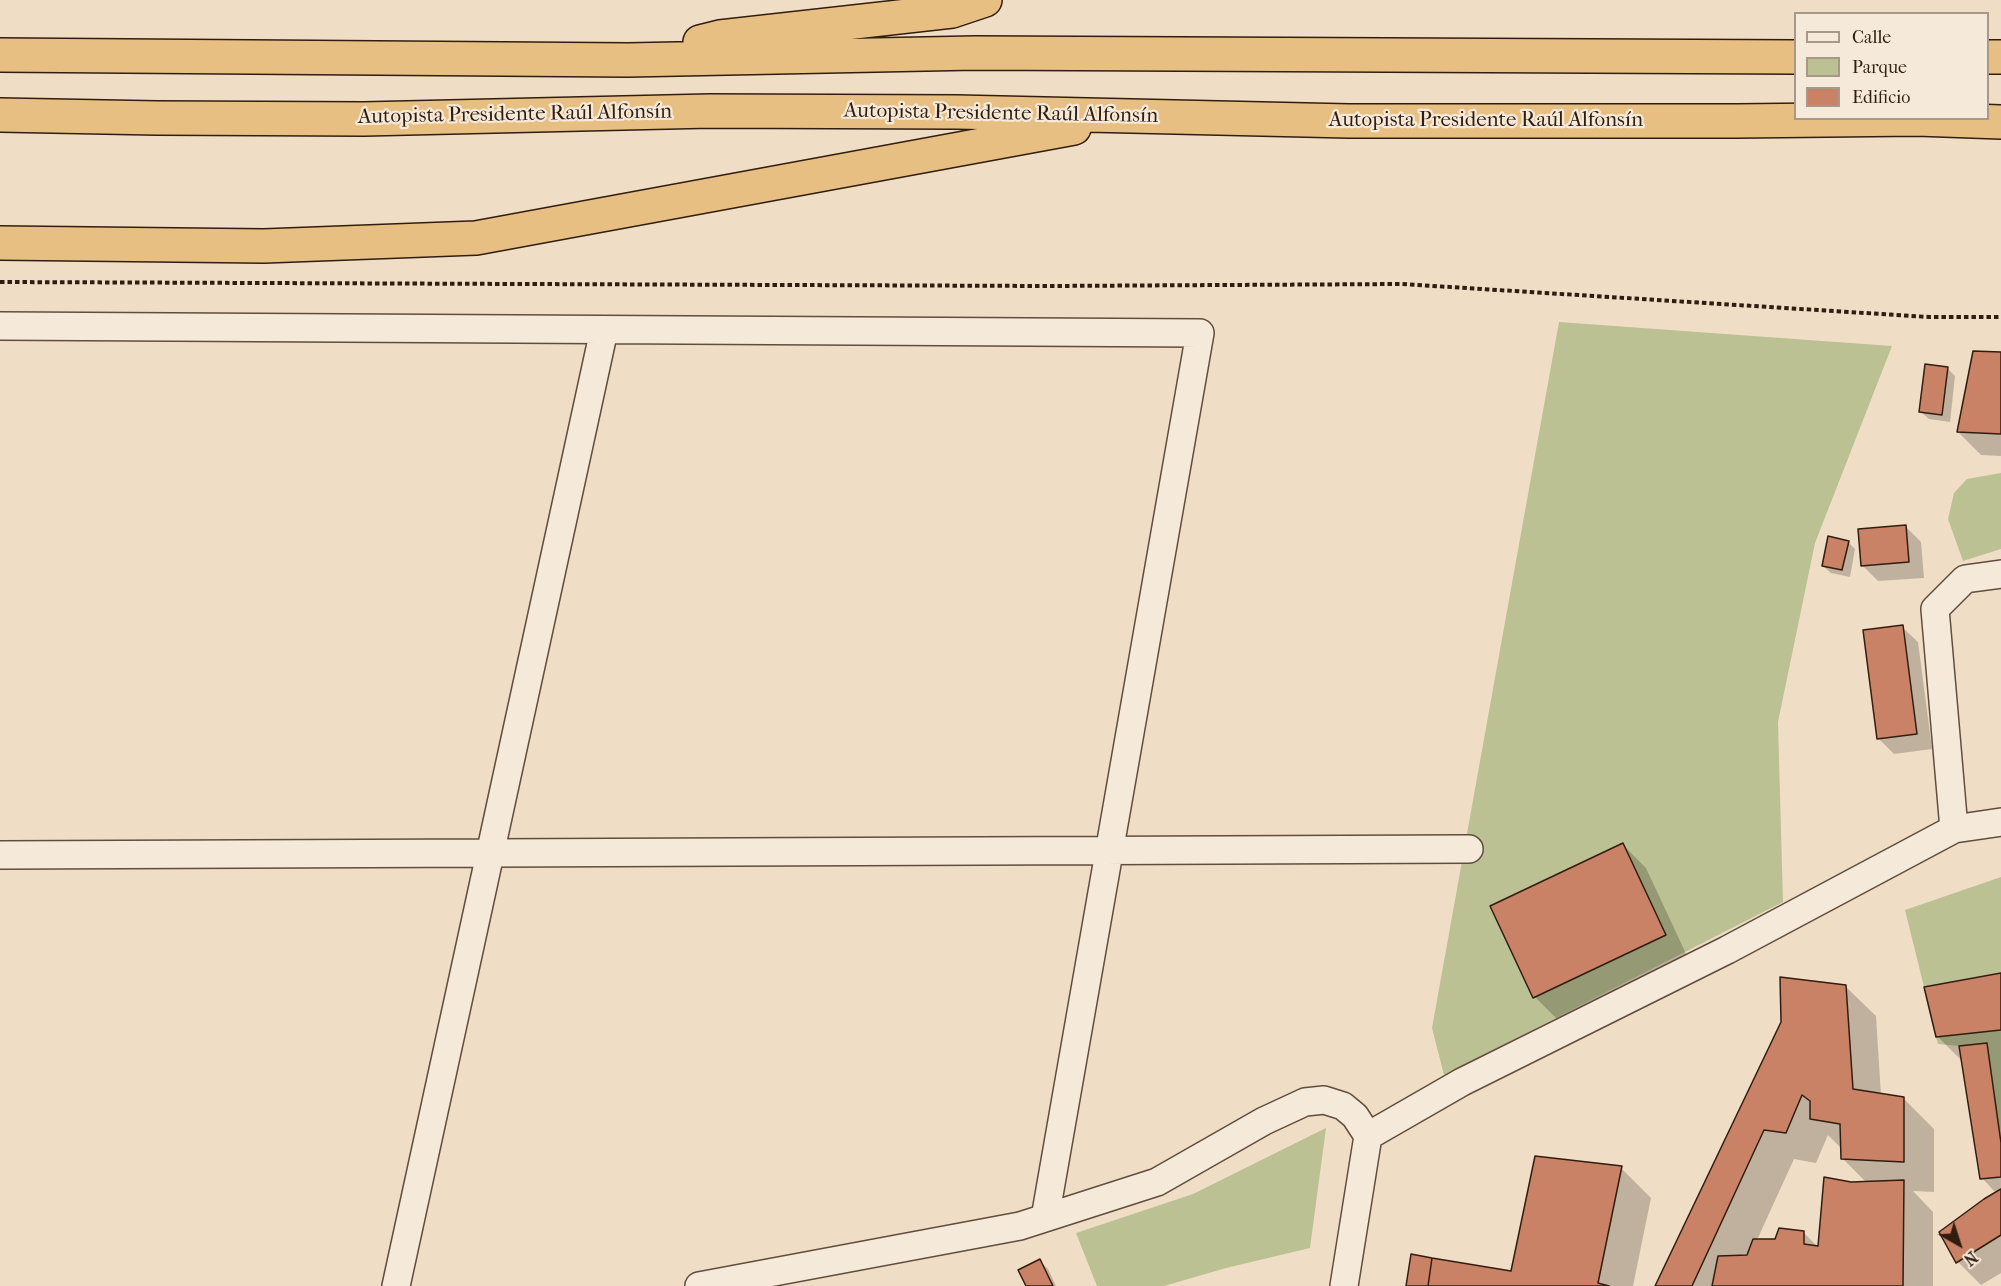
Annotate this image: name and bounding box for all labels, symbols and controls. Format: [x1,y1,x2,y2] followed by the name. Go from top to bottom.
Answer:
[1794,12,1989,120] legend
[1852,27,1891,48] text: Calle
[1852,57,1907,78] text: Parque
[1852,87,1910,108] text: Edificio
[844,99,1158,129] street label: Autopista Presidente Raúl Alfonsín
[358,100,672,130] street label: Autopista Presidente Raúl Alfonsín
[1329,108,1643,134] street label: Autopista Presidente Raúl Alfonsín
[1929,1214,1989,1274] north arrow
[1960,1247,1981,1270] text: N

